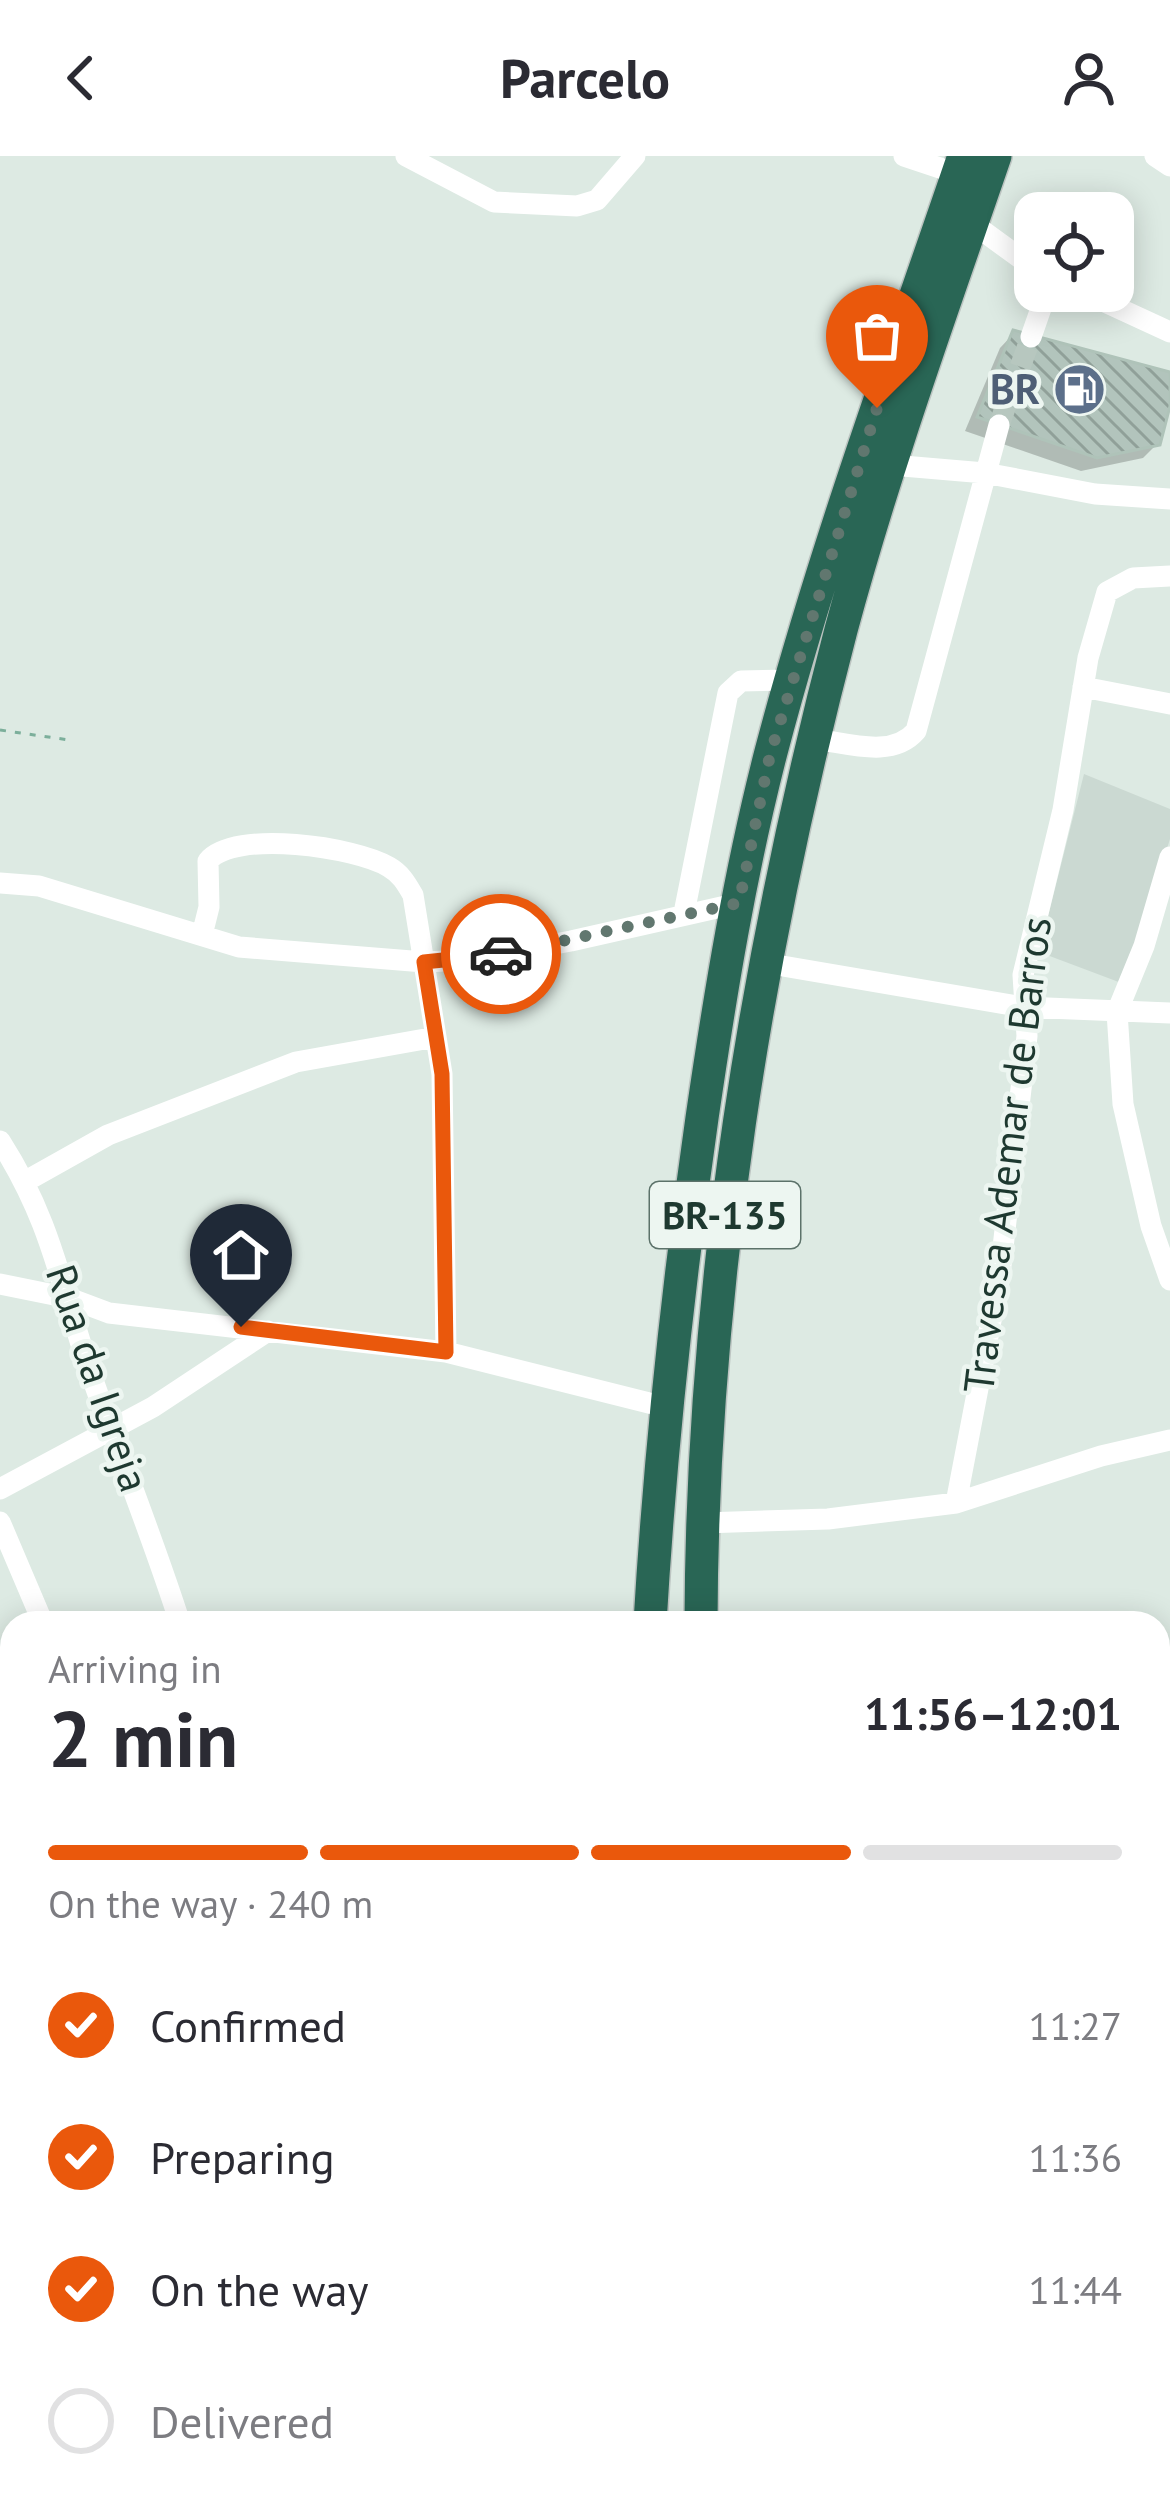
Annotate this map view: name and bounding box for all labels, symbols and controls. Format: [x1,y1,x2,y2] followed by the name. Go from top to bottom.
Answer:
[500,43,670,113] text: Parcelo
[48,45,114,111] icon: back
[1056,45,1122,111] icon: person
[1014,192,1134,312] map controls
[1014,192,1134,312] button: locate
[826,285,928,408] pin
[844,303,910,369] icon: bag
[990,361,1040,416] place label: BR
[1051,361,1107,417] fuel station icon: BR
[441,894,561,1014] courier
[950,914,1063,1396] street label: Travessa Ademar de Barros
[468,921,534,987] icon: car
[650,1182,800,1248] road number: BR-135
[190,1204,292,1327] pin
[208,1222,274,1288] icon: home
[34,1257,163,1499] street label: Rua da Igreja
[48,1643,222,1694] text: Arriving in
[864,1684,1122,1742] text: 11:56–12:01
[48,1688,238,1789] text: 2 min
[48,1878,373,1929] text: On the way · 240 m
[48,1992,114,2058] icon: check
[150,1996,346,2054] text: Confirmed
[1028,2000,1122,2051] text: 11:27
[48,2124,114,2190] icon: check
[150,2128,335,2186] text: Preparing
[1028,2132,1122,2183] text: 11:36
[48,2256,114,2322] icon: check
[150,2260,369,2318] text: On the way
[1028,2264,1122,2315] text: 11:44
[150,2392,334,2450] text: Delivered

